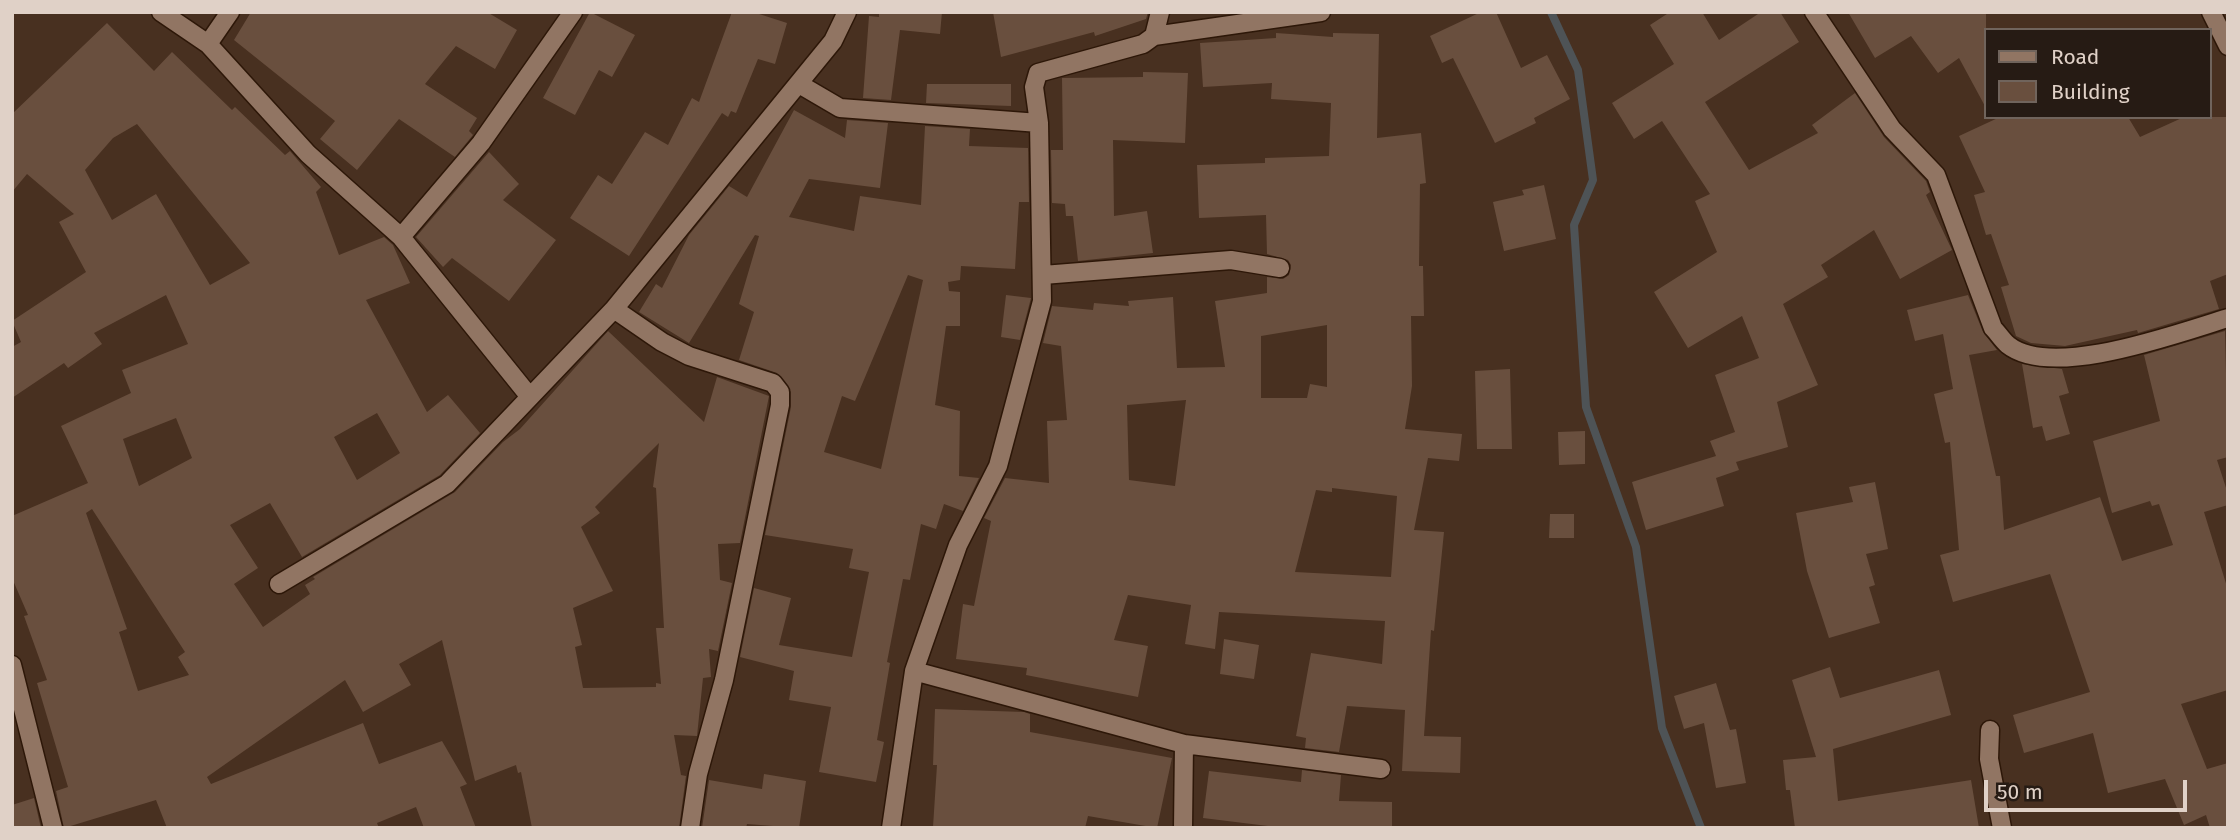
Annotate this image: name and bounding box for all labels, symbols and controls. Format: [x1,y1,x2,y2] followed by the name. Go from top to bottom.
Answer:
[1984,28,2212,119] legend
[2051,44,2099,70] text: Road
[2051,79,2130,105] text: Building
[1988,766,2191,810] scale bar
[1997,779,2043,805] text: 50 m

